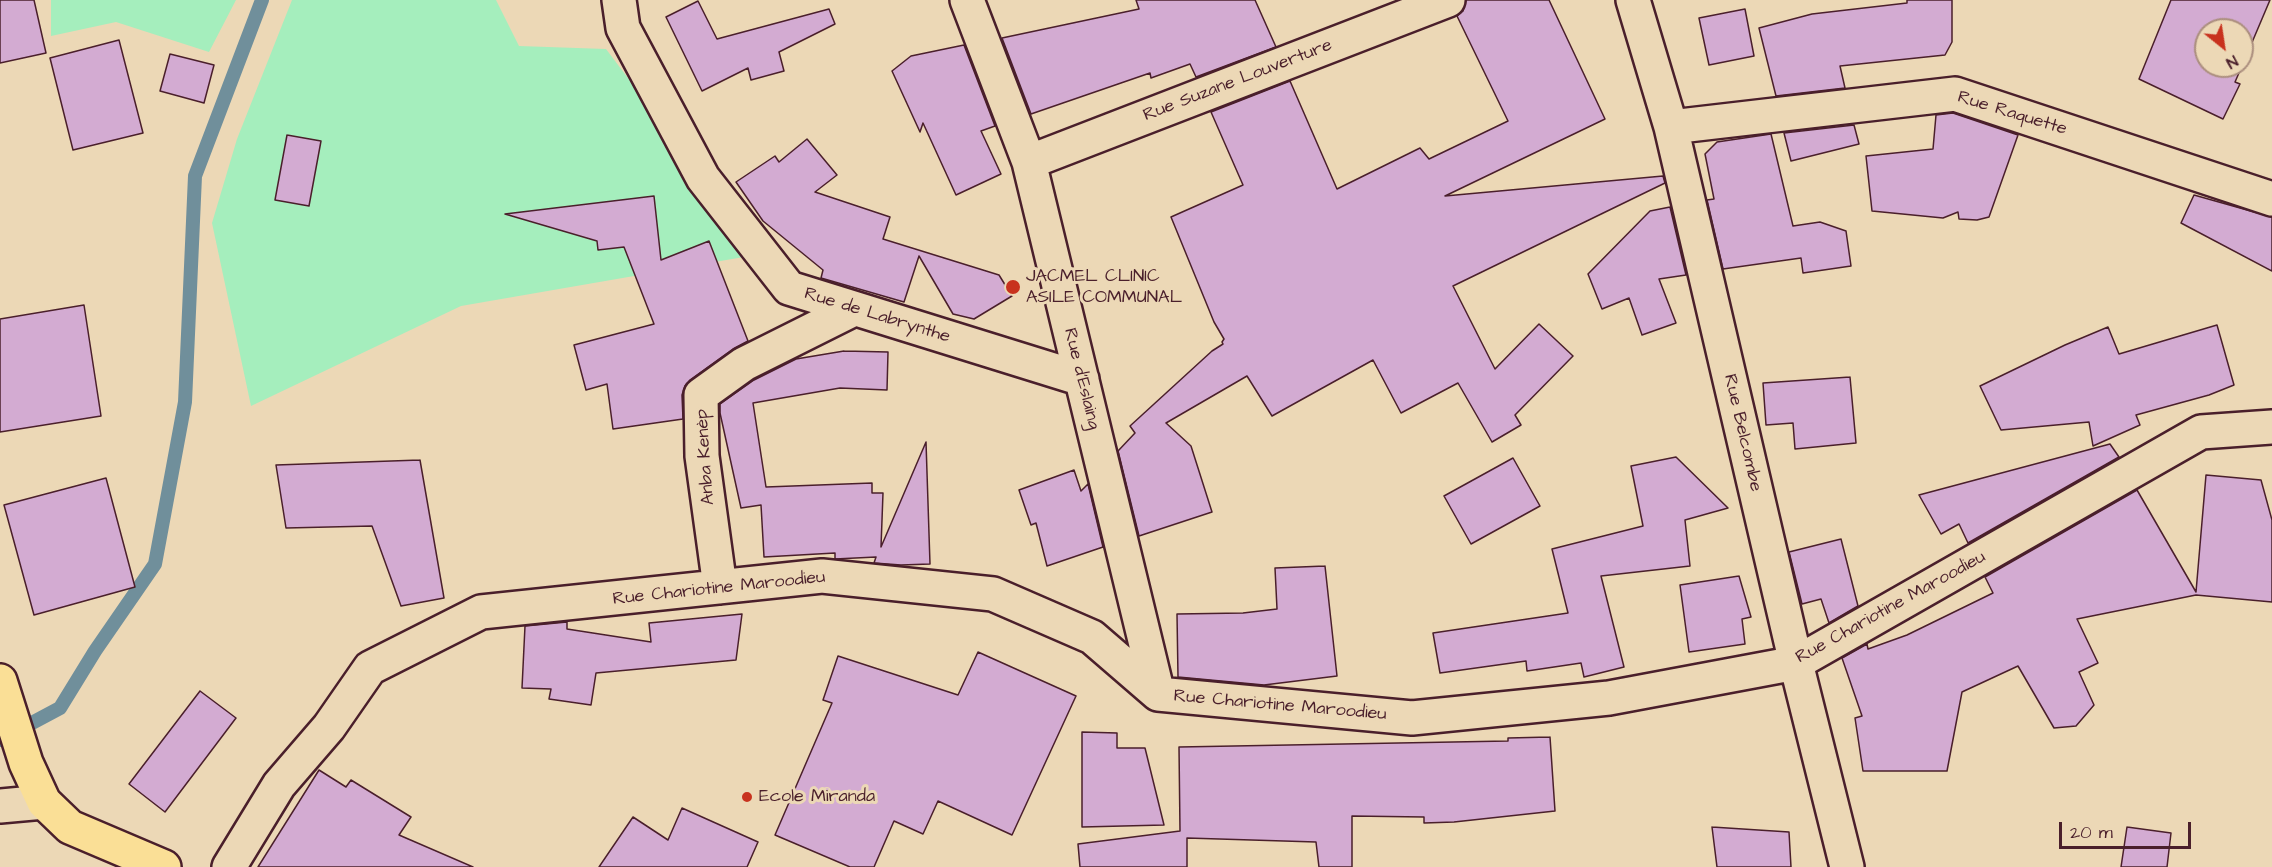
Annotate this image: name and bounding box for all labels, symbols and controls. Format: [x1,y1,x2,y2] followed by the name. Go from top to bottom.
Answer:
[2194,18,2254,78] north arrow
[1141,35,1335,127] street label: Rue Suzane Louverture
[2222,50,2242,74] text: N
[1955,87,2069,141] street label: Rue Raquette
[1026,266,1182,308] place label: JACMEL CLINIC ASILE COMMUNAL
[1004,278,1022,296] marker: JACMEL CLINIC ASILE COMMUNAL
[801,284,953,348] street label: Rue de Labrynthe
[1058,326,1104,432] street label: Rue d'Eslaing
[1718,372,1766,494] street label: Rue Belcombe
[692,408,720,506] street label: Anba Kenèp
[1792,547,1990,669] street label: Rue Chariotine Maroodieu
[612,567,826,611] street label: Rue Chariotine Maroodieu
[1173,686,1387,726] street label: Rue Chariotine Maroodieu
[759,786,875,808] place label: Ecole Miranda
[740,790,754,804] marker: Ecole Miranda
[2062,810,2194,848] scale bar
[2070,820,2113,845] text: 20 m

